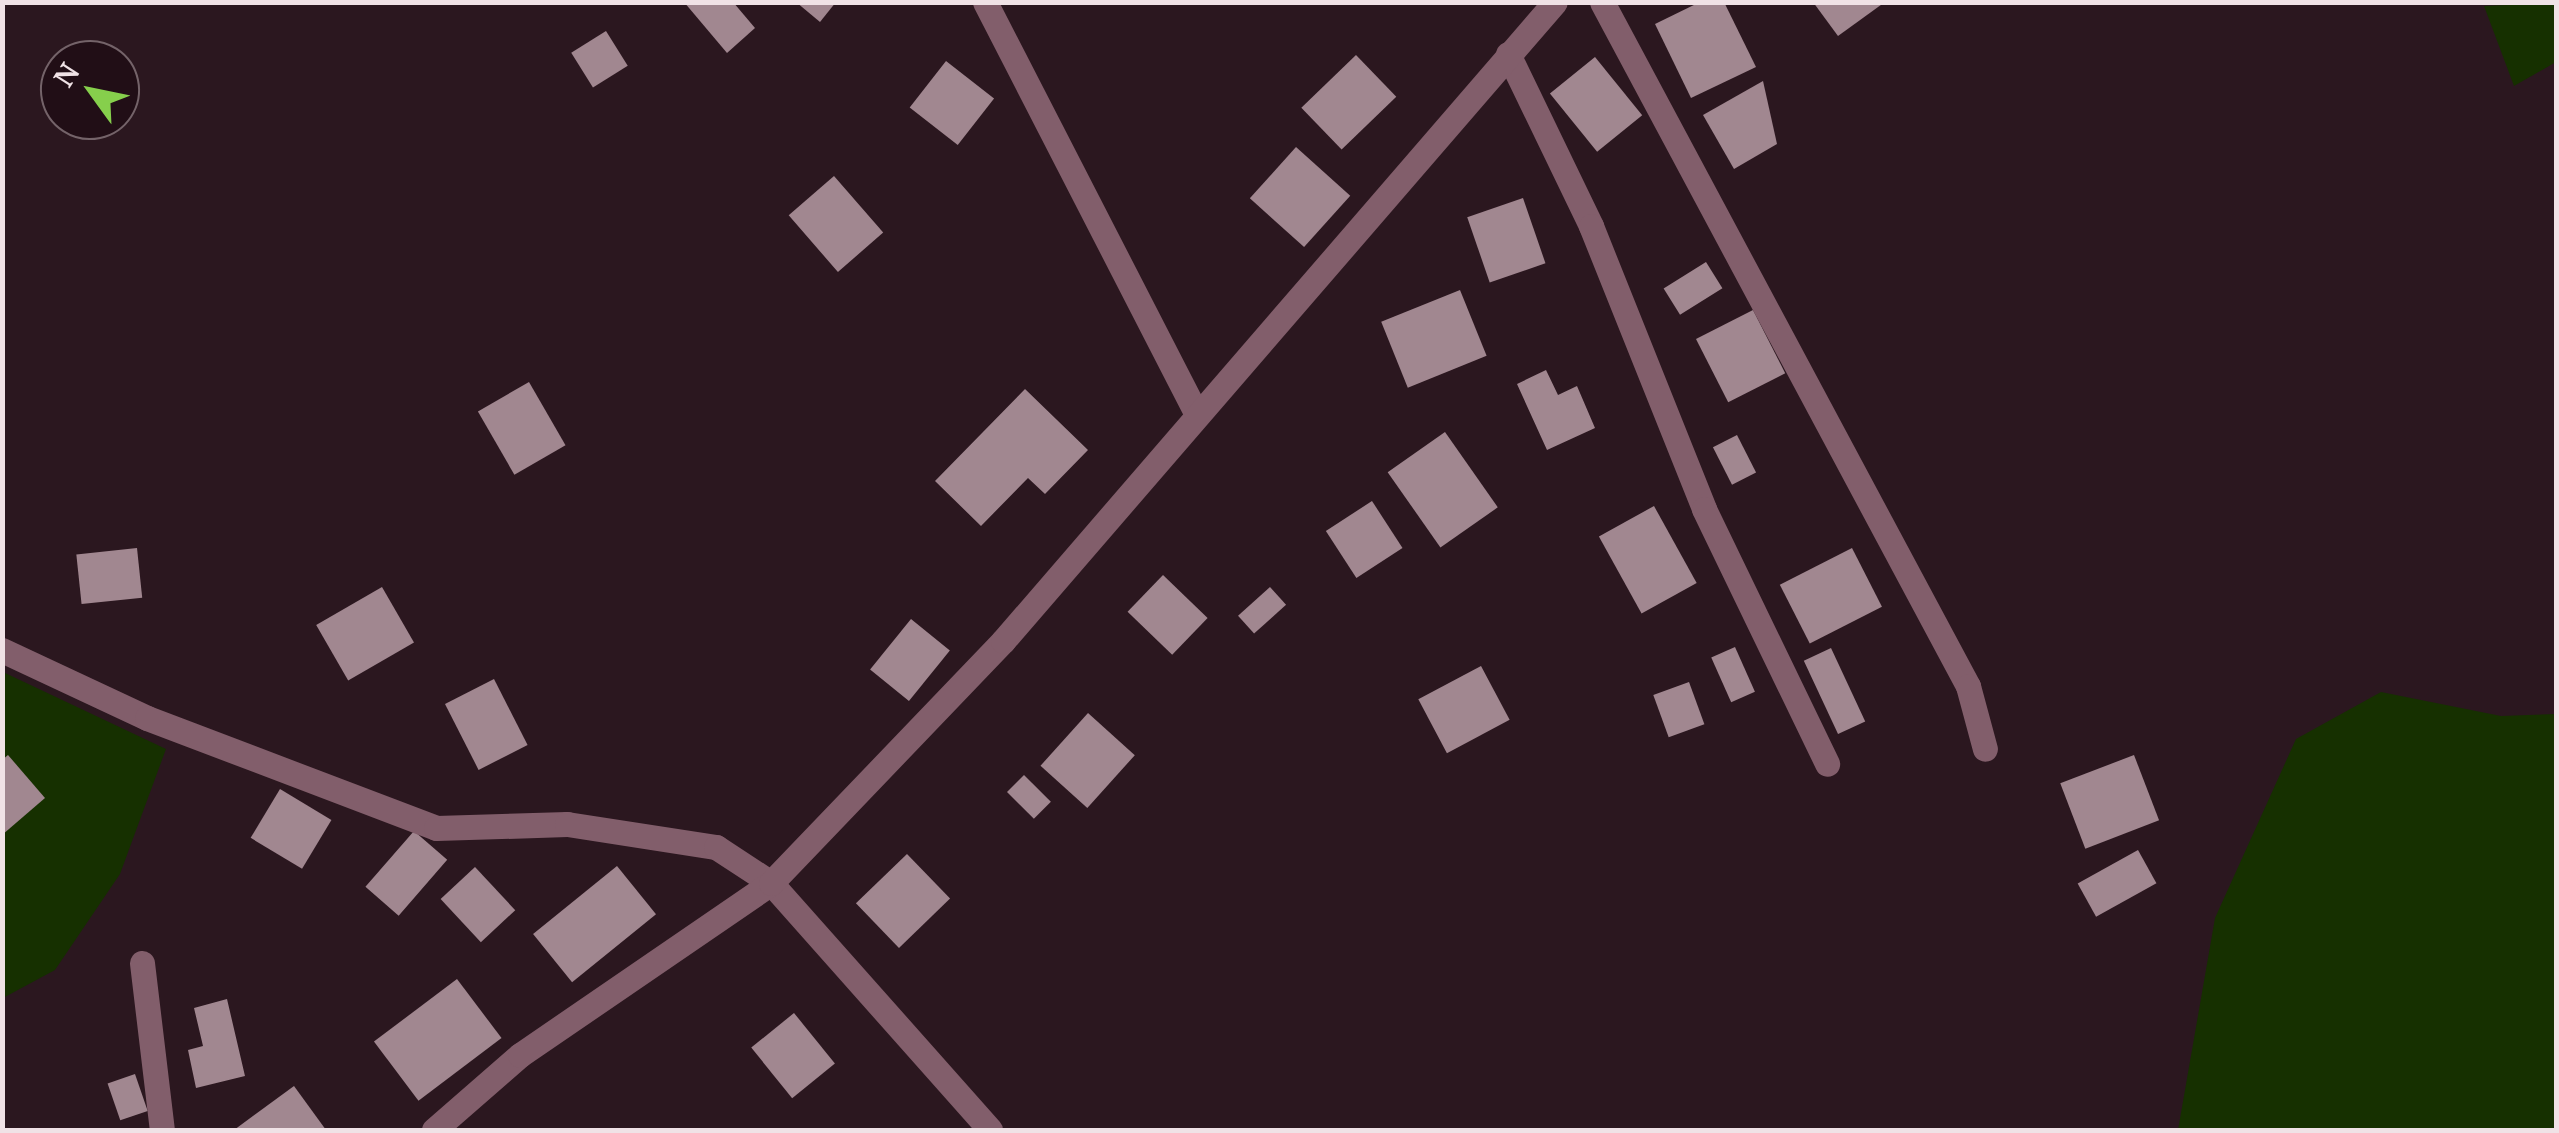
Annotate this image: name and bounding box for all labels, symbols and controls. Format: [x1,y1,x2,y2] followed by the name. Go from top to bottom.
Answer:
[40,40,140,140] north arrow
[45,56,87,93] text: N

